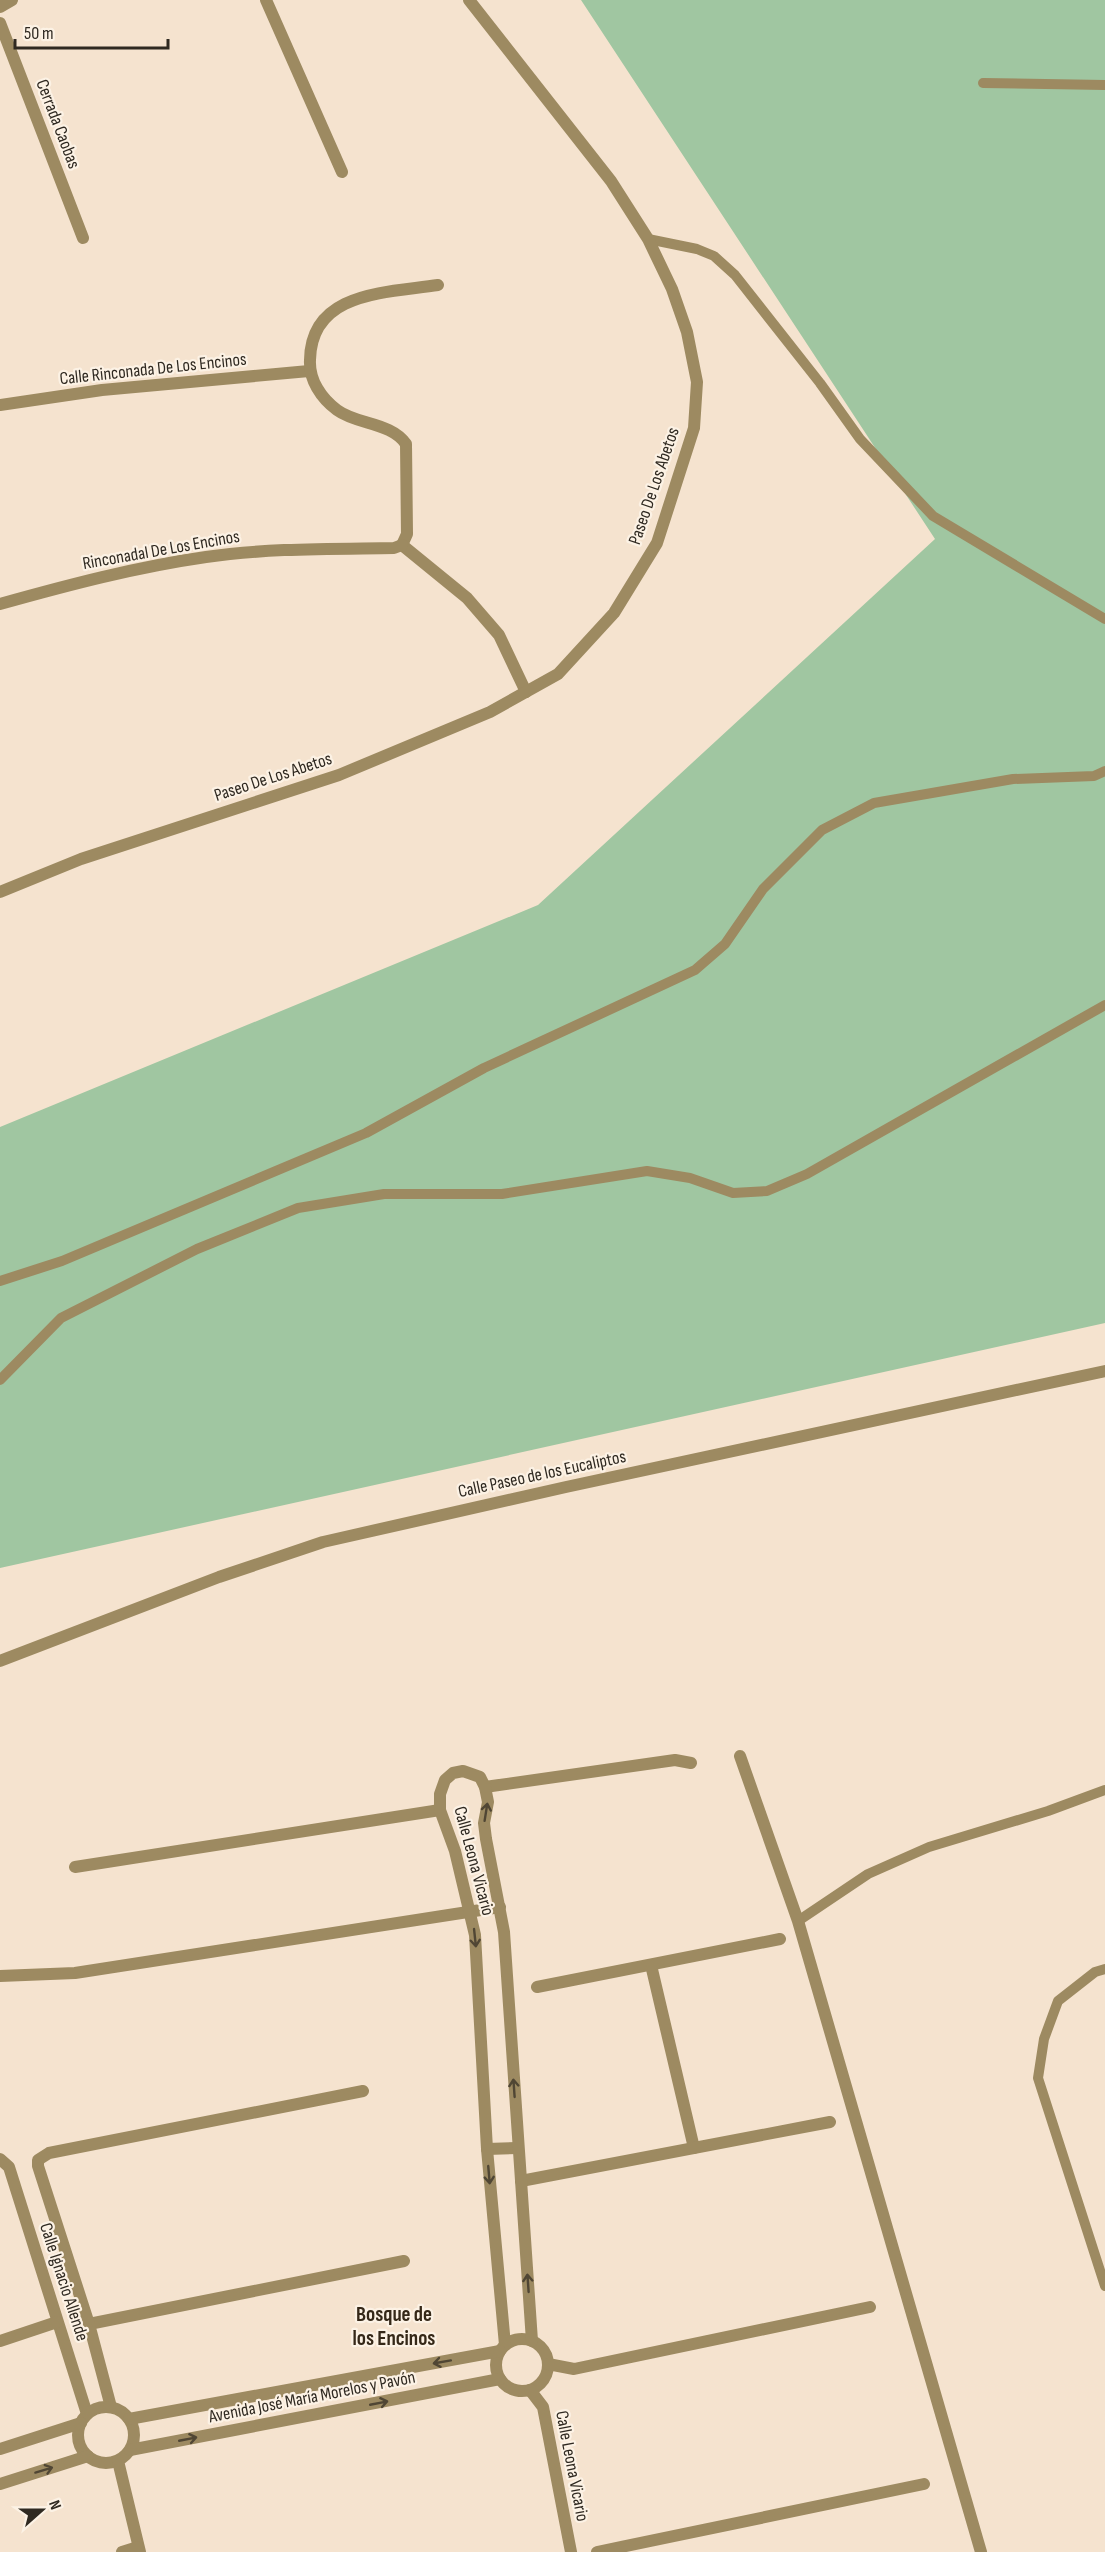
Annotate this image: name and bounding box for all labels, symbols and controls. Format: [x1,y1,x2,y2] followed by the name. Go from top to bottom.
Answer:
[15,12,168,50] scale bar
[24,23,54,44] text: 50 m
[31,76,85,172] street label: Cerrada Caobas
[59,349,247,389] street label: Calle Rinconada De Los Encinos
[624,425,684,547] street label: Paseo De Los Abetos
[81,526,241,574] street label: RinconadaI De Los Encinos
[212,748,334,806] street label: Paseo De Los Abetos
[456,1446,628,1502] street label: Calle Paseo de los Eucaliptos
[481,1802,492,1822] one-way arrow
[449,1804,499,1918] street label: Calle Leona Vicario
[470,1928,481,1947] one-way arrow
[509,2079,520,2099] one-way arrow
[484,2164,495,2184] one-way arrow
[35,2220,93,2344] street label: Calle Ignacio Allende
[523,2273,534,2293] one-way arrow
[353,2302,435,2351] district label: Bosque de los Encinos
[433,2357,453,2368] one-way arrow
[206,2367,417,2428] street label: Avenida José María Morelos y Pavón
[369,2397,389,2408] one-way arrow
[551,2409,593,2523] street label: Calle Leona Vicario
[177,2433,197,2444] one-way arrow
[34,2464,53,2475] one-way arrow
[12,2480,72,2540] north arrow
[44,2498,65,2513] text: N

